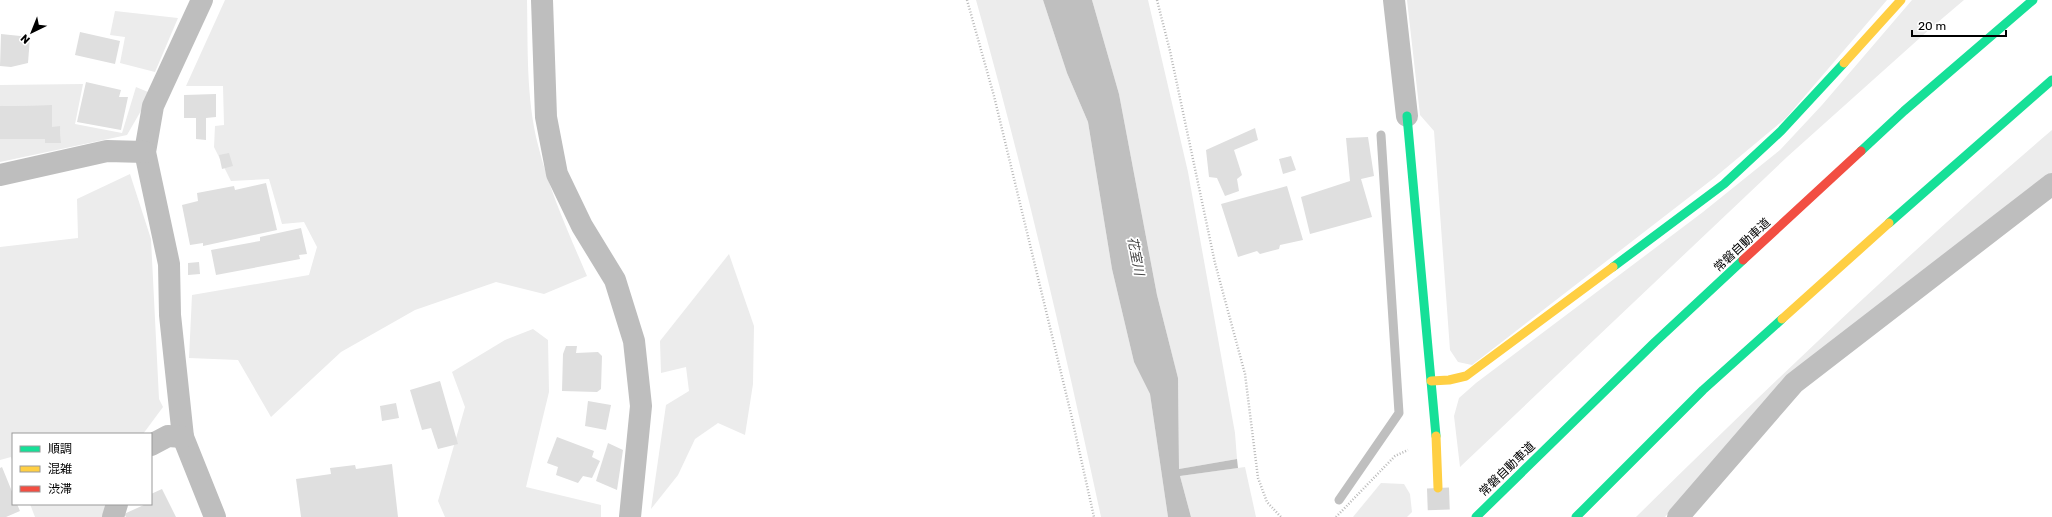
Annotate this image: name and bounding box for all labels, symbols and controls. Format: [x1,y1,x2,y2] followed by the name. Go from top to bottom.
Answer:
[12,12,52,52] north arrow
[1912,12,2006,38] scale bar
[1918,19,1946,33] text: 20 m
[18,31,33,46] text: N
[1711,215,1773,275] street label: 常磐自動車道
[1125,235,1147,279] water label: 花室川
[12,433,152,505] legend
[1476,439,1538,499] street label: 常磐自動車道
[48,442,72,456] text: 順調
[48,462,72,476] text: 混雑
[48,482,72,496] text: 渋滞

